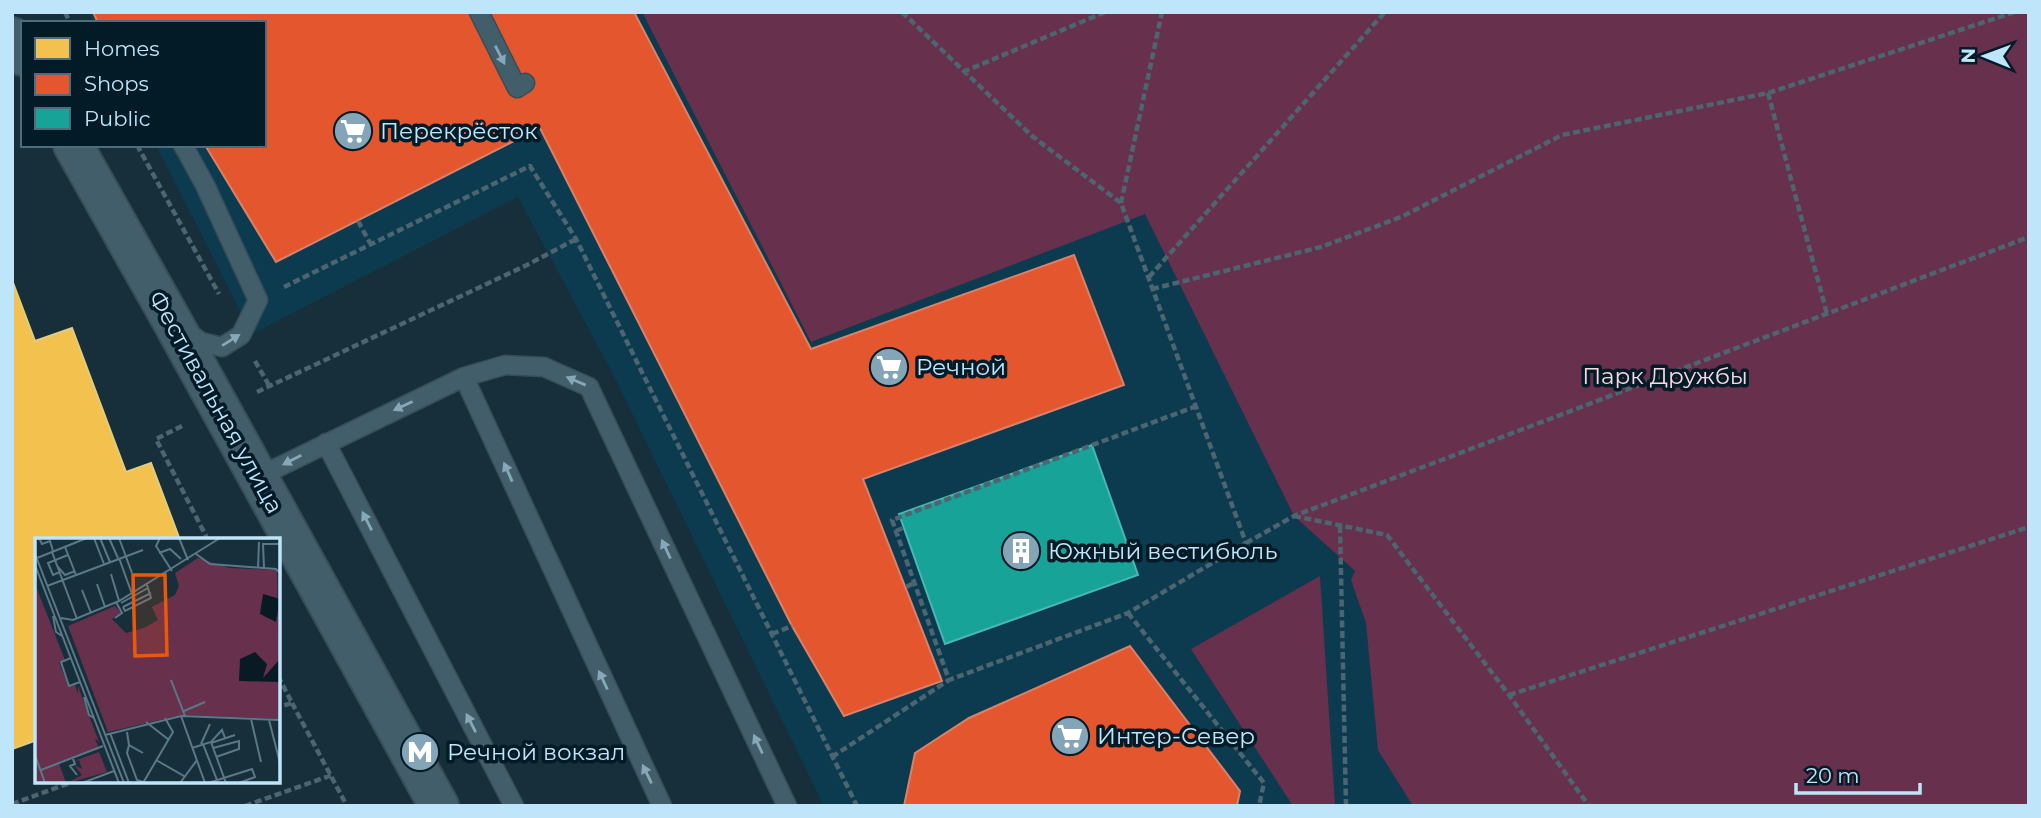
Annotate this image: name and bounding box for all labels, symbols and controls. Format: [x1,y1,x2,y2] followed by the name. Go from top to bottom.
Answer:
[21,21,266,147] legend
[1950,21,2020,91] north arrow
[84,36,159,61] text: Homes
[493,45,505,65] one-way arrow
[1957,48,1980,64] text: N
[84,71,149,96] text: Shops
[84,106,151,131] text: Public
[332,110,374,152] supermarket icon: Перекрёсток
[380,117,538,145] place label: Перекрёсток
[143,286,289,518] street label: Фестивальная улица
[221,334,241,347] one-way arrow
[868,346,910,388] supermarket icon: Речной
[916,353,1006,381] place label: Речной
[1582,362,1748,390] park label: Парк Дружбы
[565,376,586,387] one-way arrow
[393,401,413,412] one-way arrow
[282,454,302,465] one-way arrow
[502,462,513,482] one-way arrow
[361,511,373,531] one-way arrow
[1000,530,1042,572] building icon: Южный вестибюль
[1048,537,1277,565] place label: Южный вестибюль
[35,538,280,783] inset map
[660,539,671,559] one-way arrow
[597,670,608,691] one-way arrow
[466,713,478,733] one-way arrow
[1049,715,1091,757] supermarket icon: Интер-Север
[1097,722,1255,750] place label: Интер-Север
[399,731,441,773] metro station icon: Речной вокзал
[752,734,763,754] one-way arrow
[447,738,625,766] place label: Речной вокзал
[1796,752,1920,796] scale bar
[1806,763,1860,788] text: 20 m
[641,764,652,784] one-way arrow

